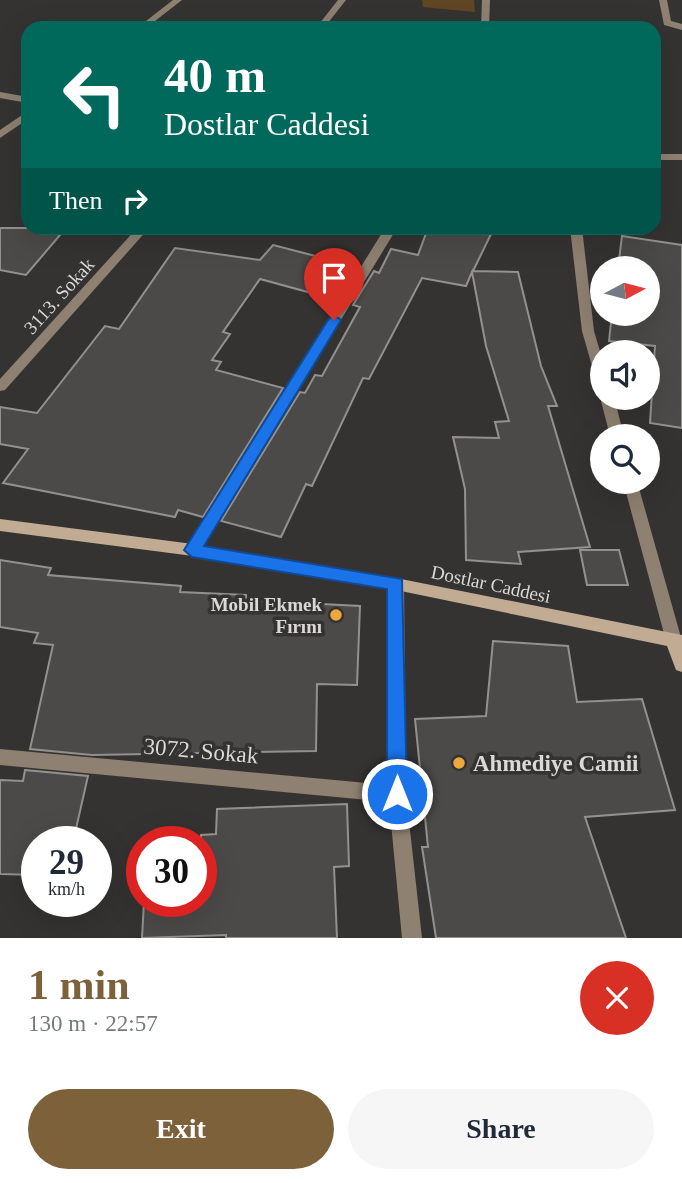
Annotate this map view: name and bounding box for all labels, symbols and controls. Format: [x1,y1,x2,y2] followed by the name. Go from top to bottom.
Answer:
[164,48,266,103] text: 40 m
[49,49,140,140] icon: left
[164,106,369,142] text: Dostlar Caddesi
[116,182,154,220] icon: right
[49,186,102,215] text: Then
[304,248,364,320] pin
[20,254,99,338] street label: 3113. Sokak
[590,256,660,326] north arrow
[590,256,660,494] map controls
[315,259,353,297] icon: arrive
[590,340,660,410] button: sound
[590,424,660,494] button: search
[429,561,553,607] street label: Dostlar Caddesi
[211,594,322,637] place label: Mobil Ekmek Fırını
[328,607,344,623] marker: Mobil Ekmek Fırını
[143,734,260,769] street label: 3072. Sokak
[473,751,639,776] place label: Ahmediye Camii
[451,755,467,771] marker: Ahmediye Camii
[360,757,434,831] position arrow
[126,826,217,917] speed limit sign: 30
[49,843,84,882] text: 29
[48,879,85,899] text: km/h
[580,961,654,1035] button: close
[28,962,130,1008] text: 1 min
[28,1011,158,1036] text: 130 m · 22:57
[28,1089,334,1169] button: Exit
[348,1089,654,1169] button: Share

